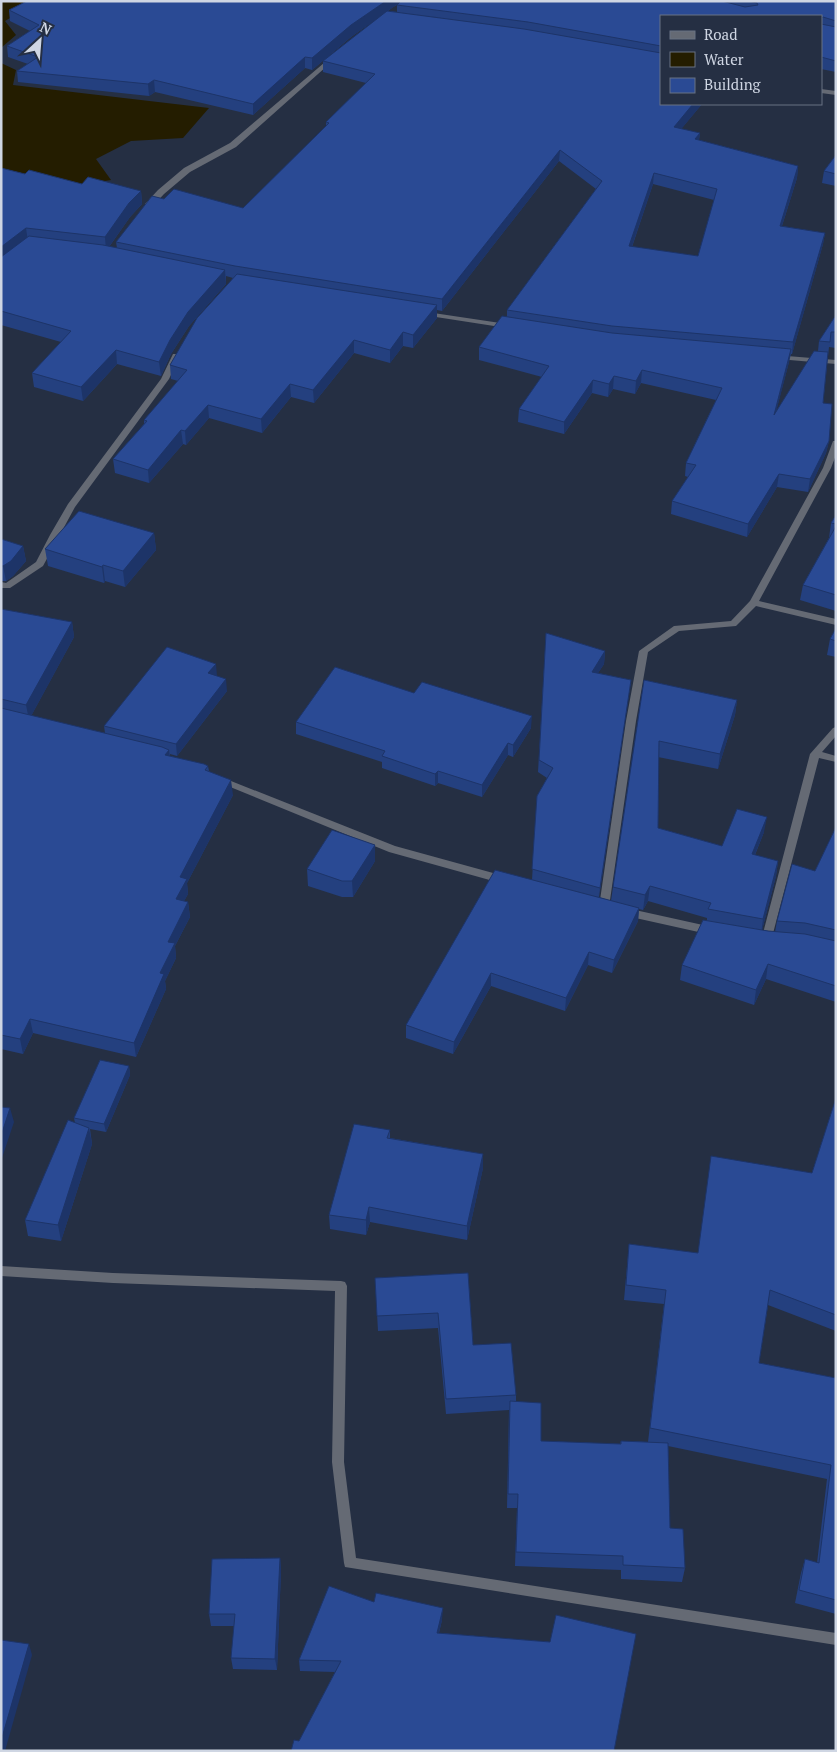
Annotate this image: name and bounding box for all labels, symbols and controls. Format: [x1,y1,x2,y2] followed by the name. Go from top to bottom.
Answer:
[15,15,65,65] north arrow
[660,15,822,105] legend
[37,17,55,39] text: N
[704,24,737,44] text: Road
[704,49,744,69] text: Water
[704,74,762,94] text: Building

